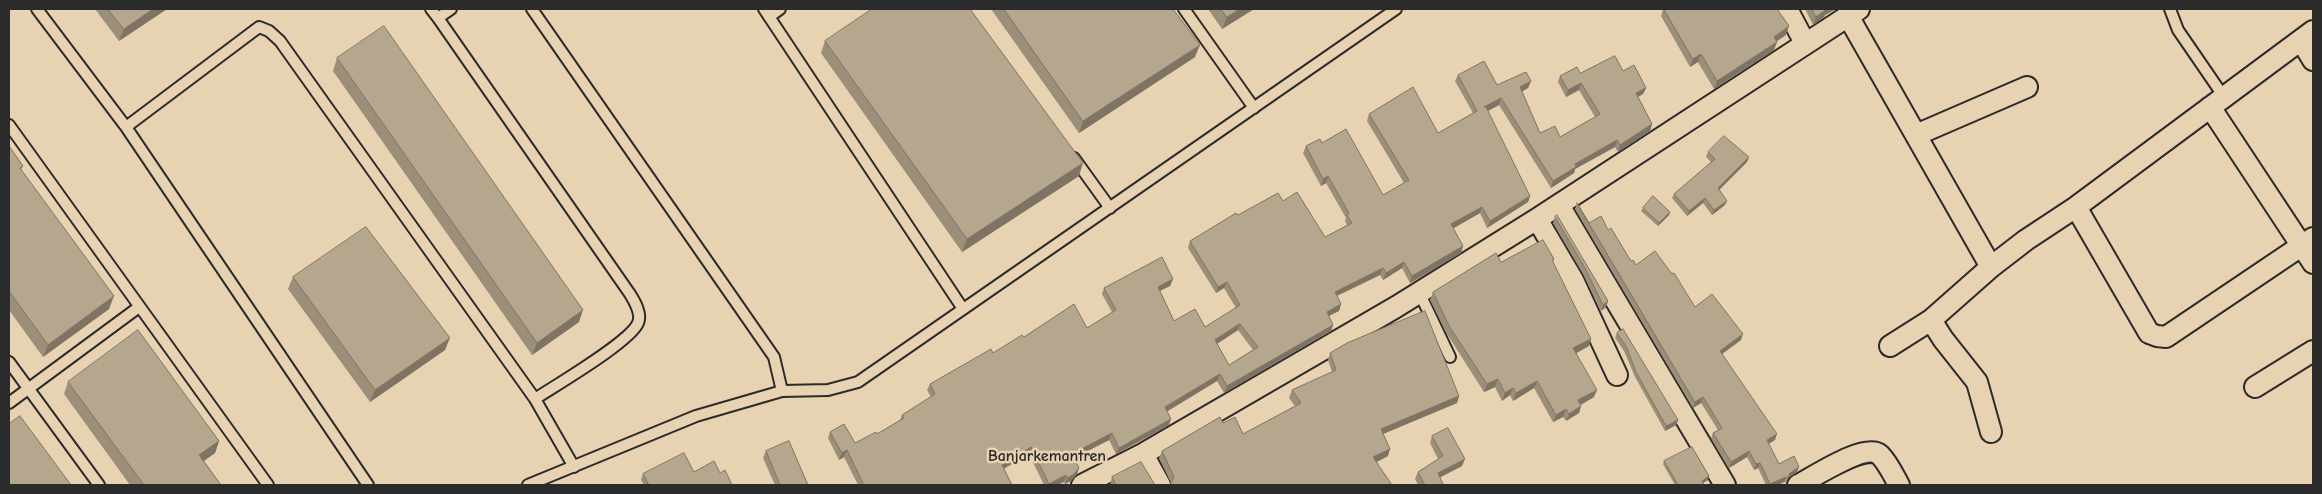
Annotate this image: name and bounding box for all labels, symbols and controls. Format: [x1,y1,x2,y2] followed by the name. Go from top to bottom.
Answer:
[988,446,1106,466] district label: Banjarkemantren

